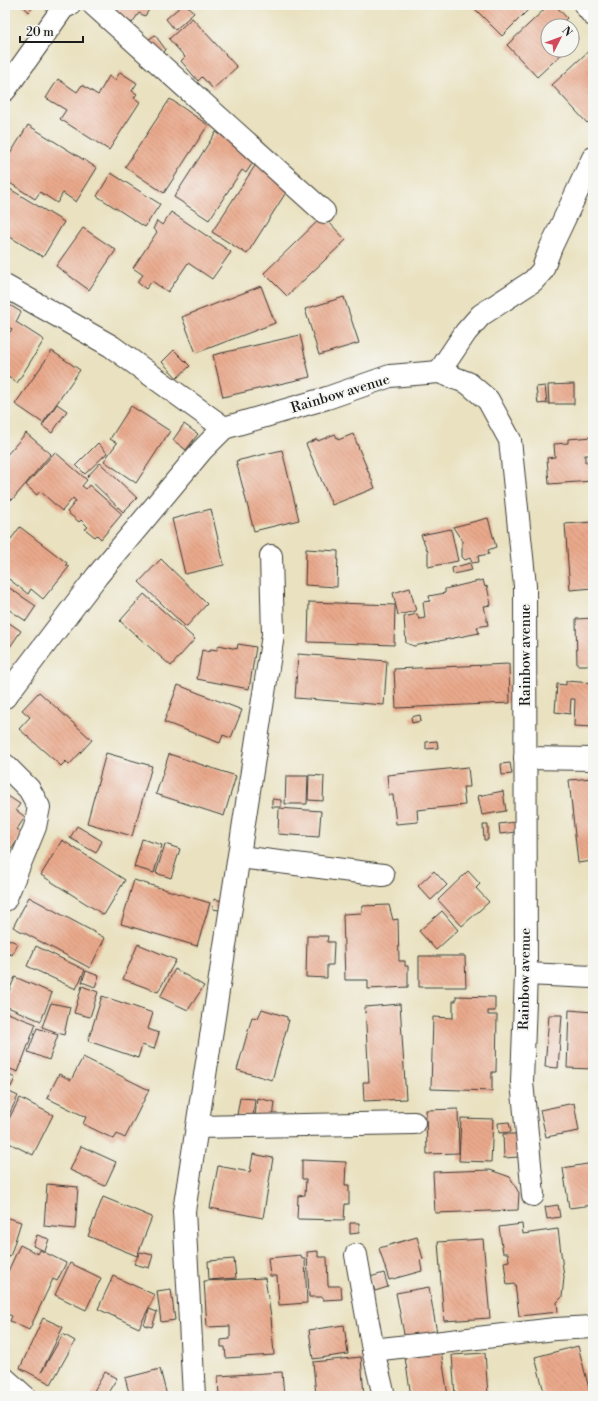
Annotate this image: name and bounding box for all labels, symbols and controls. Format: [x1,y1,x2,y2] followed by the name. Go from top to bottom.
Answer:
[20,18,83,44] scale bar
[540,18,580,58] north arrow
[559,24,575,40] text: N
[26,25,54,40] text: 20 m
[289,370,392,418] street label: Rainbow avenue
[517,604,535,706] street label: Rainbow avenue
[515,928,535,1030] street label: Rainbow avenue

